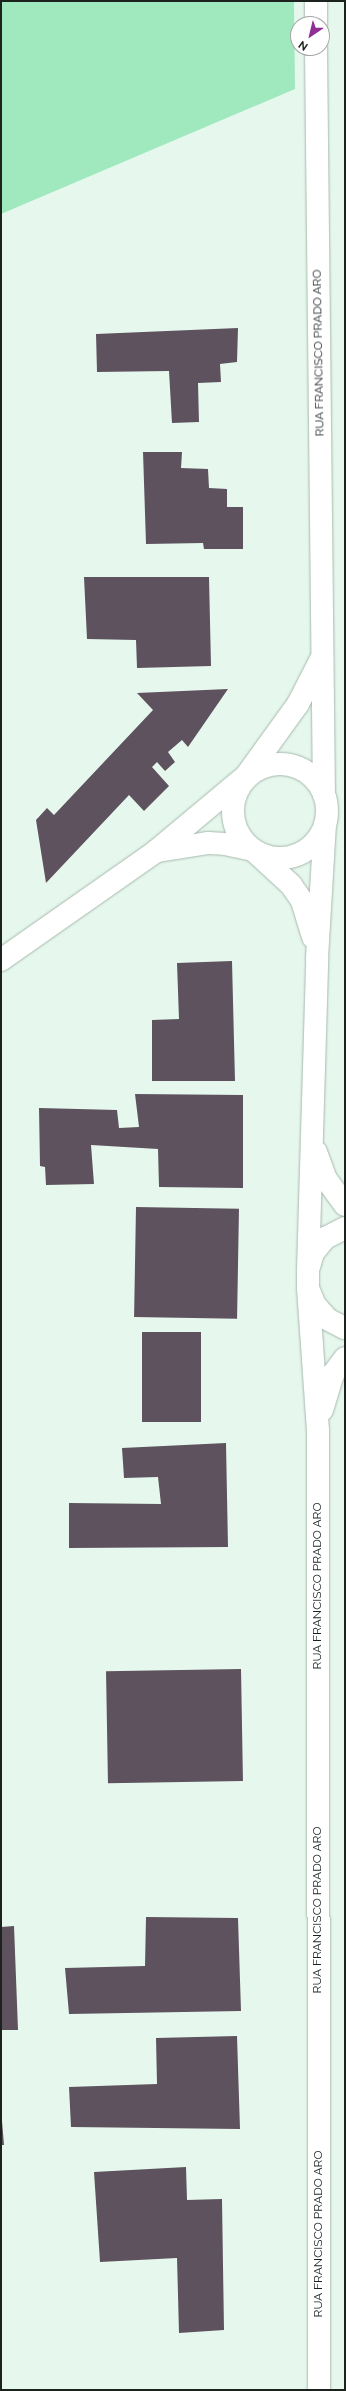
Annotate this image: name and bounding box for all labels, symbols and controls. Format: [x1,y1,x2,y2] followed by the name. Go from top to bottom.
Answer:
[290,16,330,56] north arrow
[296,38,311,53] text: N
[310,269,328,437] street label: RUA FRANCISCO PRADO ARO
[311,1502,325,1670] street label: RUA FRANCISCO PRADO ARO
[311,1826,325,1994] street label: RUA FRANCISCO PRADO ARO
[312,2150,326,2318] street label: RUA FRANCISCO PRADO ARO

